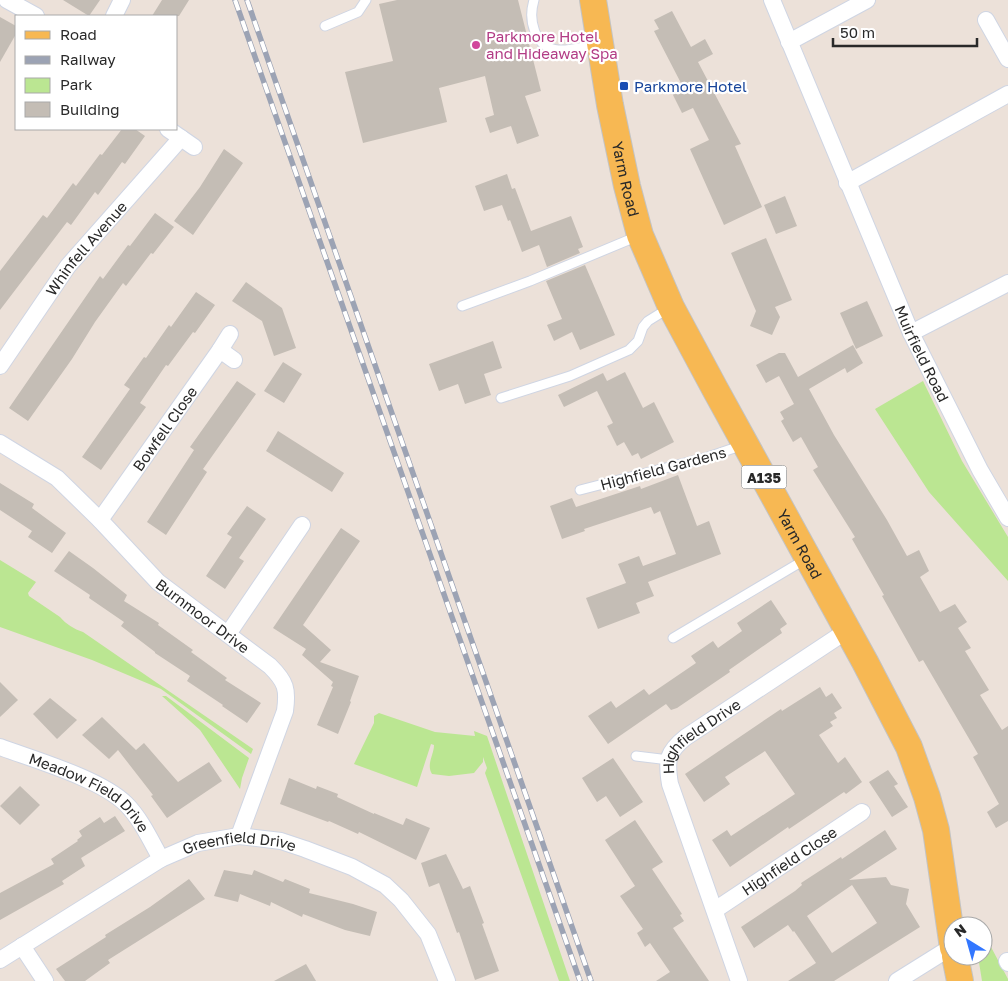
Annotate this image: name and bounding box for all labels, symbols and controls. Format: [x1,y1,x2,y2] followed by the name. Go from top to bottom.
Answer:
[15,15,178,130] legend
[833,15,977,47] scale bar
[840,23,875,41] text: 50 m
[60,25,97,43] text: Road
[486,27,618,62] place label: Parkmore Hotel and Hideaway Spa
[470,39,482,51] marker: Parkmore Hotel and Hideaway Spa
[60,50,116,68] text: Railway
[60,75,93,93] text: Park
[634,77,747,95] place label: Parkmore Hotel
[618,80,630,92] marker: Parkmore Hotel
[60,100,120,118] text: Building
[609,140,644,218] street label: Yarm Road
[42,197,130,299] street label: Whinfell Avenue
[891,303,953,405] street label: Muirfield Road
[129,382,201,474] street label: Bowfell Close
[598,443,728,493] street label: Highfield Gardens
[742,466,786,488] road number: A135
[774,506,826,582] street label: Yarm Road
[153,575,253,657] street label: Burnmoor Drive
[659,695,744,775] street label: Highfield Drive
[27,749,153,836] street label: Meadow Field Drive
[738,822,840,899] street label: Highfield Close
[179,827,299,858] street label: Greenfield Drive
[943,916,993,966] north arrow
[951,920,969,940] text: N

